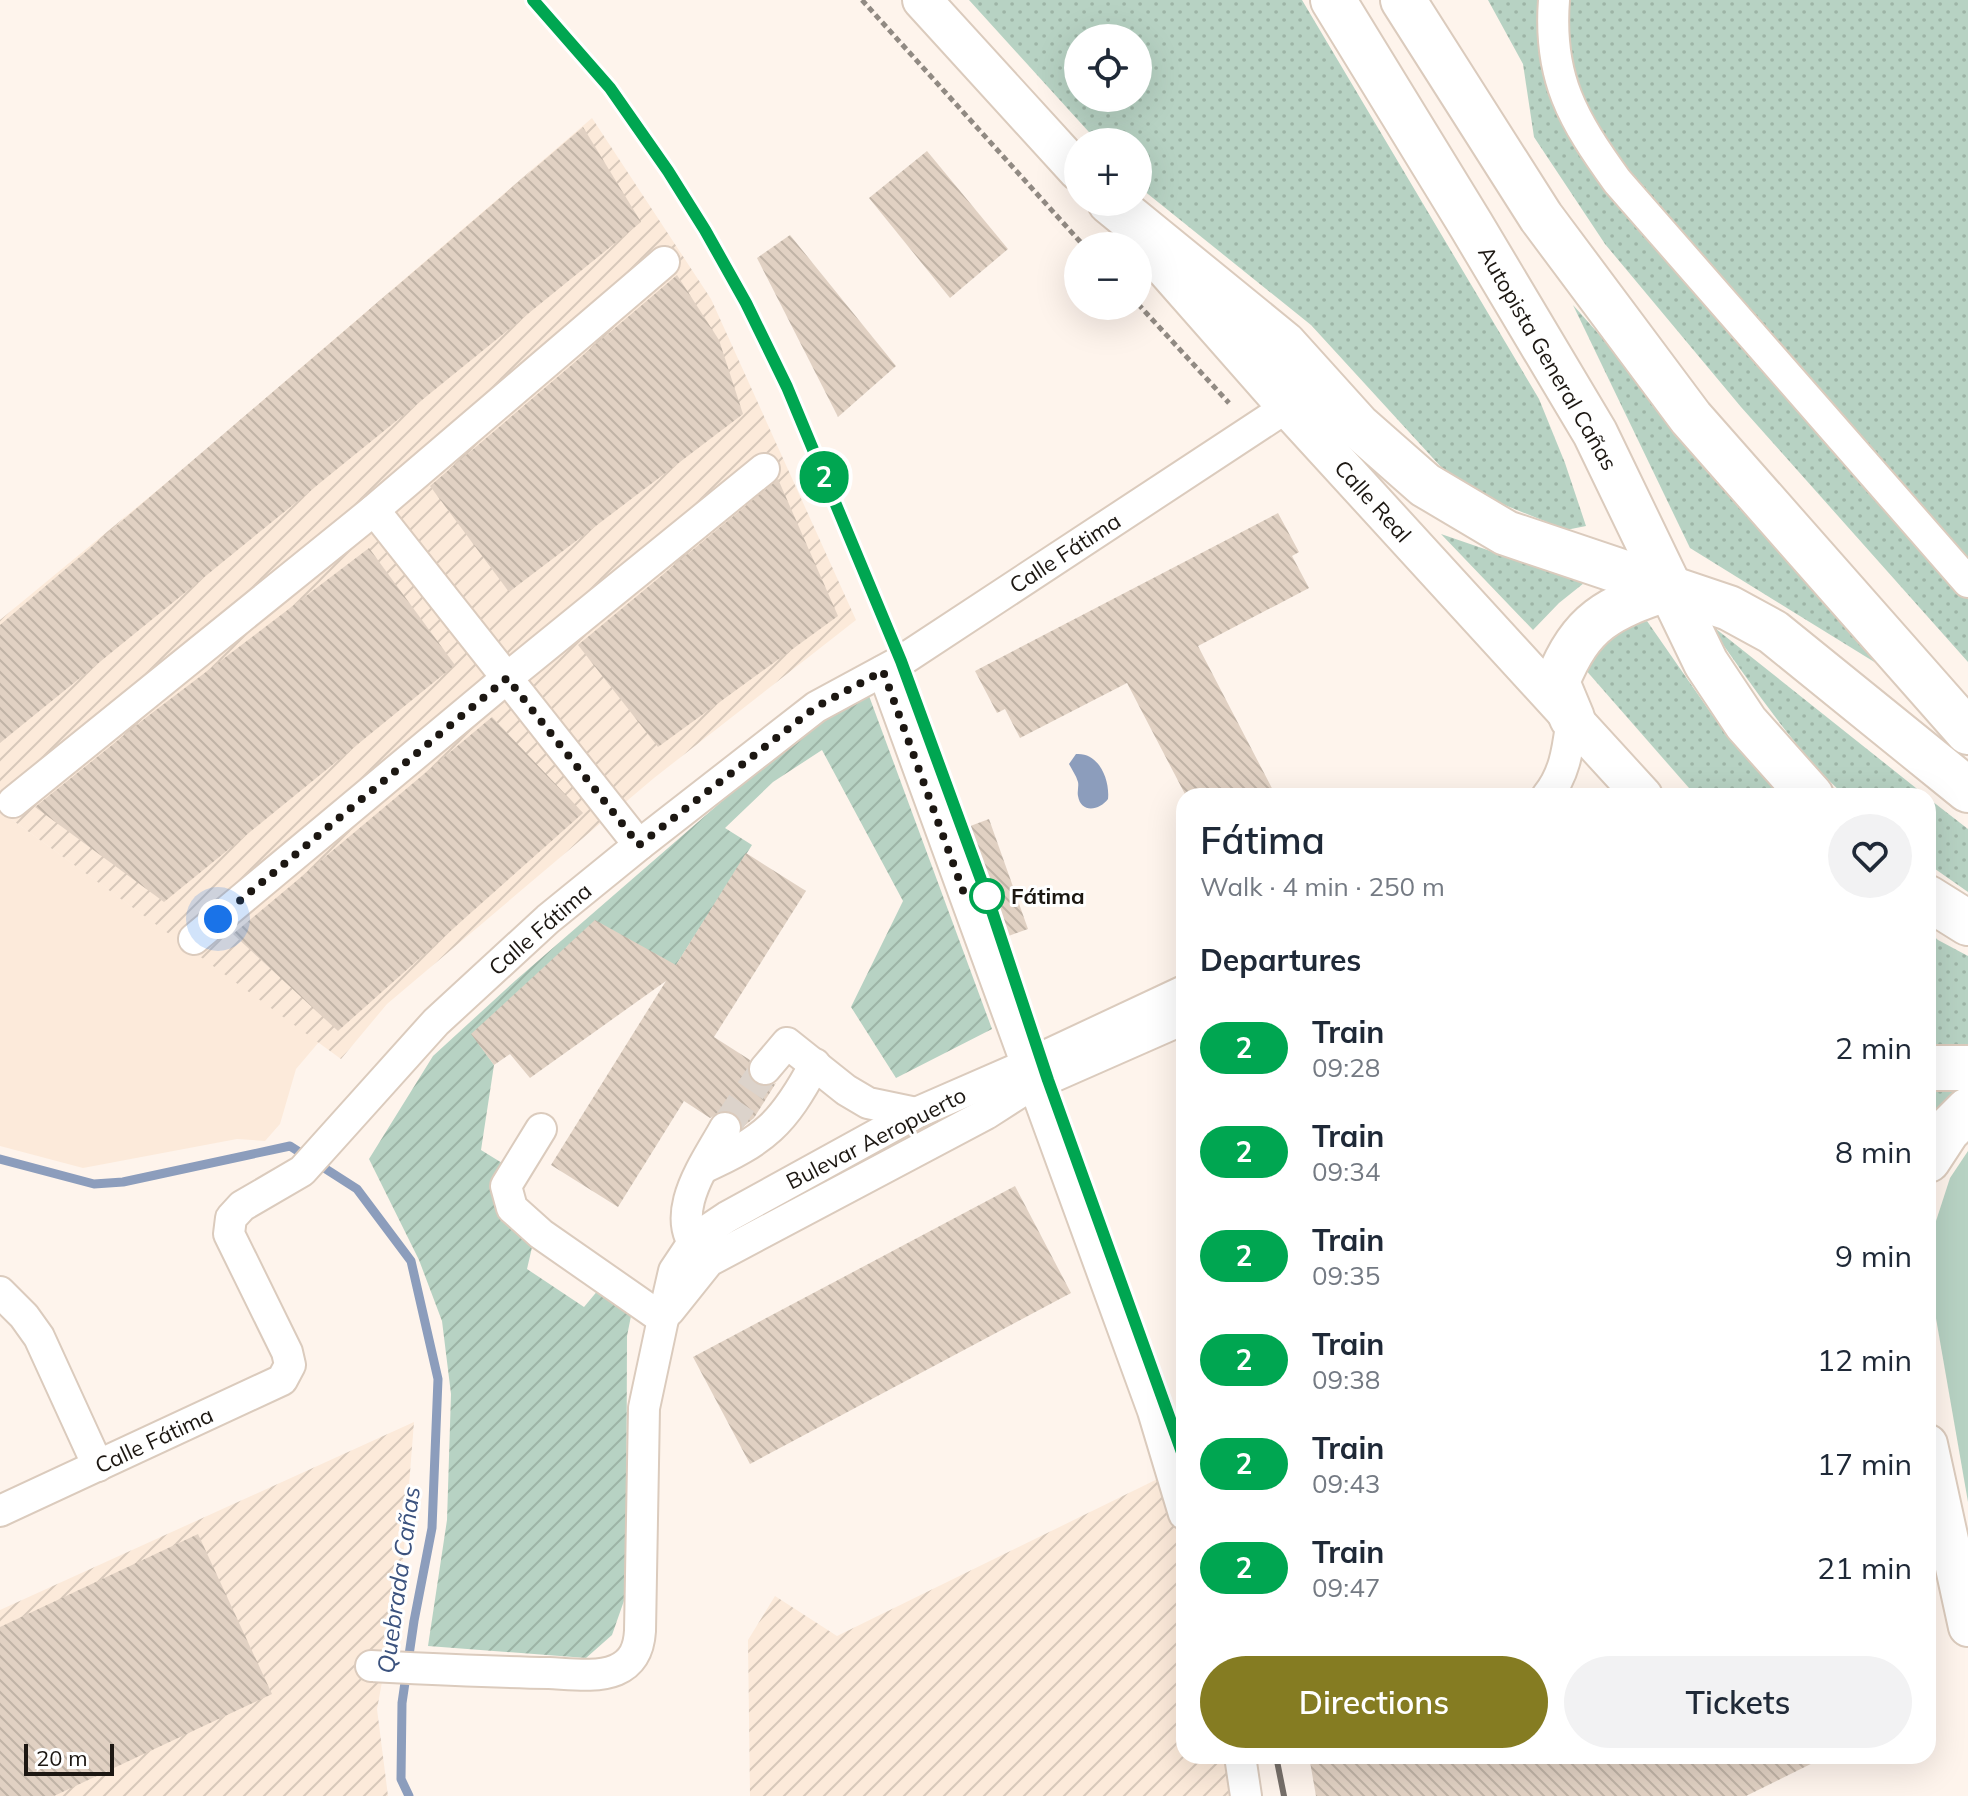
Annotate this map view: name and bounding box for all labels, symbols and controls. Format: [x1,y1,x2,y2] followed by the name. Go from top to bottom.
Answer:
[1064,24,1152,320] map controls
[1064,24,1152,112] button: locate
[1064,128,1152,216] button: +
[1064,232,1152,320] button: −
[1472,241,1624,475] street label: Autopista General Cañas
[798,451,850,503] line badge: 2
[1329,454,1417,548] street label: Calle Real
[816,459,832,494] text: 2
[1004,507,1126,599] street label: Calle Fátima
[1828,814,1912,898] button: heart
[1200,816,1325,864] text: Fátima
[1200,870,1445,903] text: Walk · 4 min · 250 m
[483,877,597,981] street label: Calle Fátima
[970,879,1004,913] marker: Fátima
[1011,882,1085,910] place label: Fátima
[198,899,238,939] your location
[1200,941,1361,979] text: Departures
[1312,1013,1384,1051] text: Train
[1835,1029,1912,1067] text: 2 min
[1236,1030,1252,1065] text: 2
[1312,1051,1380,1084] text: 09:28
[781,1081,971,1195] street label: Bulevar Aeropuerto
[1312,1117,1384,1155] text: Train
[1835,1133,1912,1171] text: 8 min
[1236,1134,1252,1169] text: 2
[1312,1155,1380,1188] text: 09:34
[1312,1221,1384,1259] text: Train
[1835,1237,1912,1275] text: 9 min
[1236,1238,1252,1273] text: 2
[1312,1259,1380,1292] text: 09:35
[1312,1325,1384,1363] text: Train
[1817,1341,1912,1379] text: 12 min
[1236,1342,1252,1377] text: 2
[1312,1363,1380,1396] text: 09:38
[90,1400,218,1480] street label: Calle Fátima
[1312,1429,1384,1467] text: Train
[1817,1445,1912,1483] text: 17 min
[1236,1446,1252,1481] text: 2
[1312,1467,1380,1500] text: 09:43
[370,1484,426,1675] water label: Quebrada Cañas
[1312,1533,1384,1571] text: Train
[1817,1549,1912,1587] text: 21 min
[1236,1550,1252,1585] text: 2
[1312,1571,1380,1604] text: 09:47
[1200,1656,1548,1748] button: Directions
[1564,1656,1912,1748] button: Tickets
[24,1740,114,1776] scale bar
[36,1744,87,1772] text: 20 m

